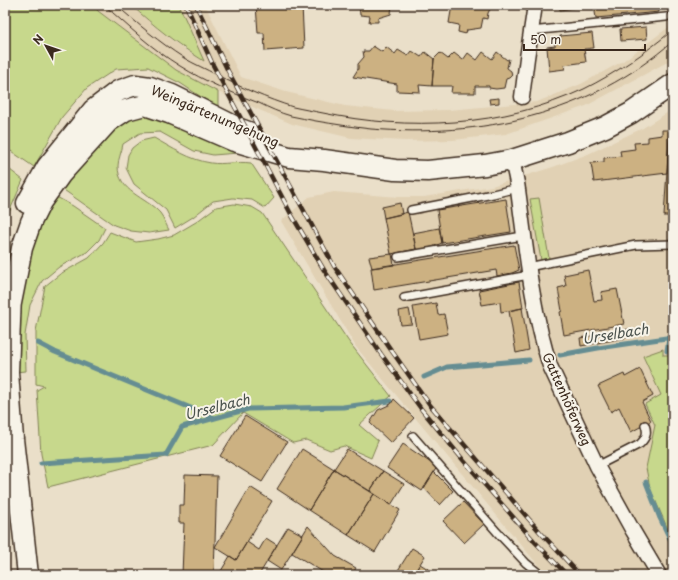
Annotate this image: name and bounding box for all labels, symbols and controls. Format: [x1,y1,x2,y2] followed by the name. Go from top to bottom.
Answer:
[26,26,66,66] north arrow
[524,26,645,52] scale bar
[29,30,47,48] text: N
[530,30,561,48] text: 50 m
[148,80,282,151] street label: Weingärtenumgehung
[580,318,650,349] water label: Urselbach
[538,349,597,449] street label: Gattenhöferweg
[182,388,253,425] water label: Urselbach

